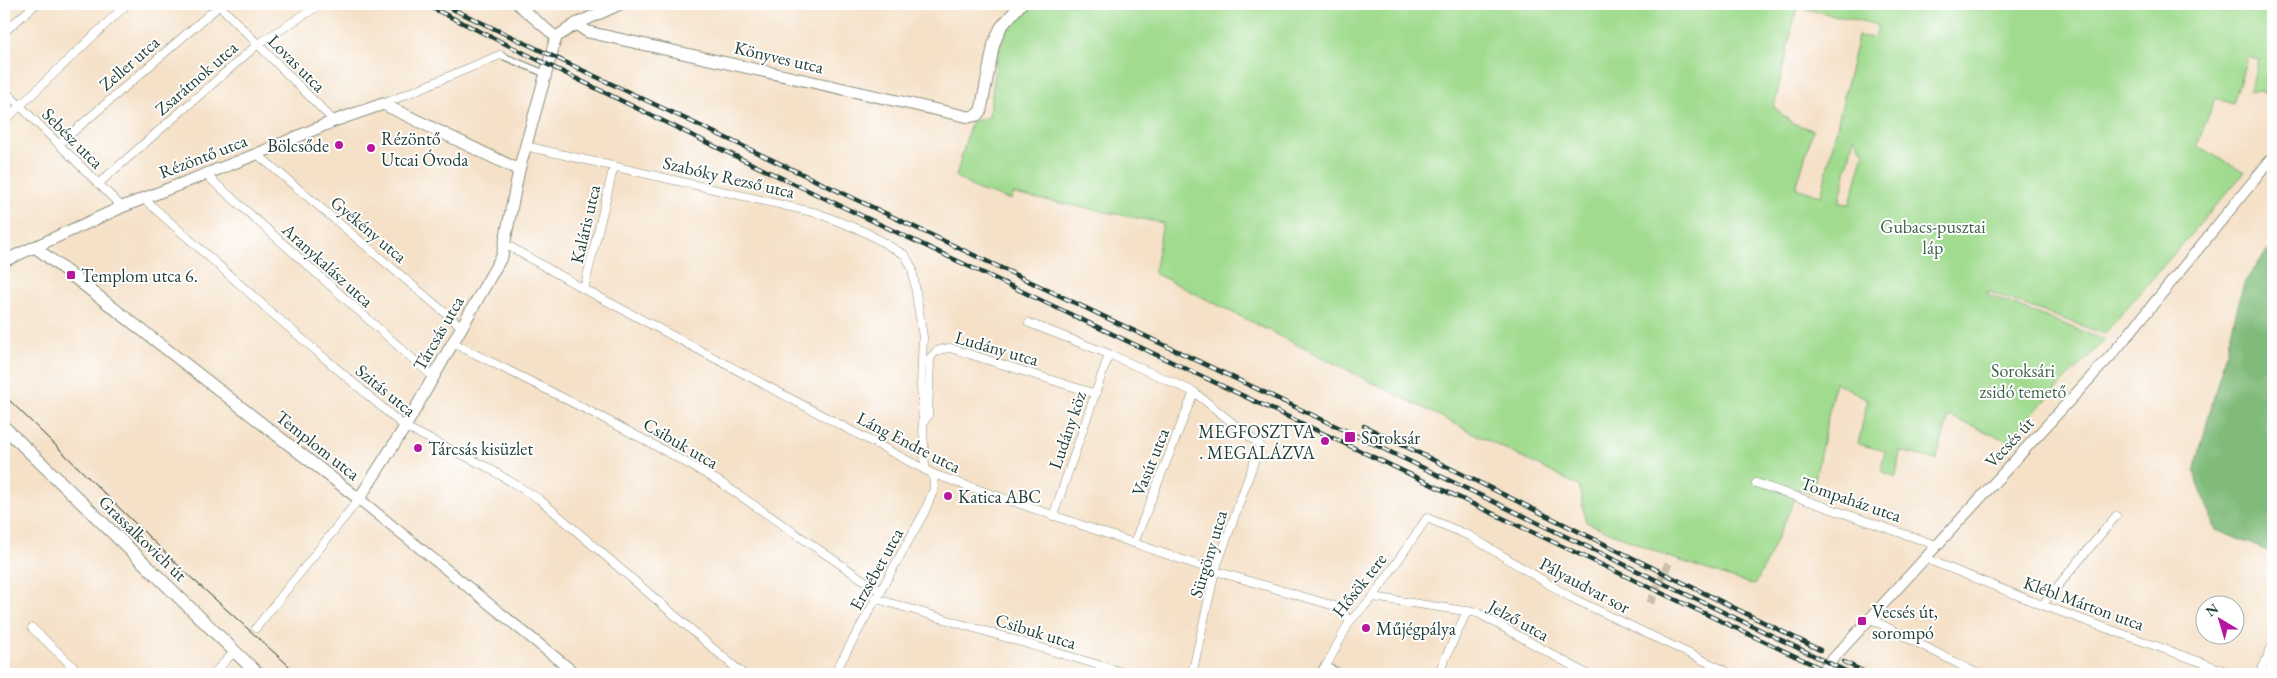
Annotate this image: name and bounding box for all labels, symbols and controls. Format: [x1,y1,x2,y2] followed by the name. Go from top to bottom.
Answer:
[263,29,331,97] street label: Lovas utca
[94,30,165,95] street label: Zeller utca
[150,35,243,120] street label: Zsarátnok utca
[732,36,827,79] street label: Könyves utca
[38,103,109,174] street label: Sebész utca
[381,127,469,171] place label: Rézöntő Utcai Óvoda
[156,128,251,183] street label: Rézöntő utca
[267,134,329,157] place label: Bölcsőde
[333,139,345,151] marker: Bölcsőde
[365,142,377,154] marker: Rézöntő Utcai Óvoda
[661,151,798,204] street label: Szabóky Rezső utca
[565,182,605,266] street label: Kaláris utca
[326,190,413,268] street label: Gyékény utca
[1880,215,1986,259] park label: Gubacs-pusztai láp
[277,217,379,313] street label: Aranykalász utca
[81,264,198,287] place label: Templom utca 6.
[65,269,77,281] marker: Templom utca 6.
[407,291,469,374] street label: Tárcsás utca
[953,325,1042,371] street label: Ludány utca
[351,359,422,422] street label: Szitás utca
[1980,359,2067,403] park label: Soroksári zsidó temető
[1043,388,1091,472] street label: Ludány köz
[271,405,365,485] street label: Templom utca
[853,406,965,478] street label: Láng Endre utca
[1979,411,2039,472] street label: Vecsés út
[639,412,723,474] street label: Csibuk utca
[1198,420,1316,464] place label: MEGFOSZTVA . MEGALÁZVA
[1126,424,1174,499] street label: Vasút utca
[1361,426,1420,449] place label: Soroksár
[1343,430,1357,444] marker: Soroksár
[1319,435,1331,447] marker: MEGFOSZTVA . MEGALÁZVA
[428,437,533,460] place label: Tárcsás kisüzlet
[412,442,424,454] marker: Tárcsás kisüzlet
[1798,471,1905,527] street label: Tompaház utca
[958,485,1041,508] place label: Katica ABC
[94,490,192,586] street label: Grassalkovich út
[942,490,954,502] marker: Katica ABC
[1184,507,1232,601] street label: Sürgöny utca
[844,523,908,614] street label: Erzsébet utca
[1327,548,1391,622] street label: Hősök tere
[1536,552,1634,618] street label: Pályaudvar sor
[2021,571,2148,636] street label: Klébl Márton utca
[1483,593,1554,646] street label: Jelző utca
[2194,596,2244,646] north arrow
[2202,599,2223,620] text: N
[1872,600,1938,644] place label: Vecsés út, sorompó
[993,608,1080,654] street label: Csibuk utca
[1856,615,1868,627] marker: Vecsés út, sorompó
[1376,617,1457,640] place label: Műjégpálya
[1360,622,1372,634] marker: Műjégpálya

